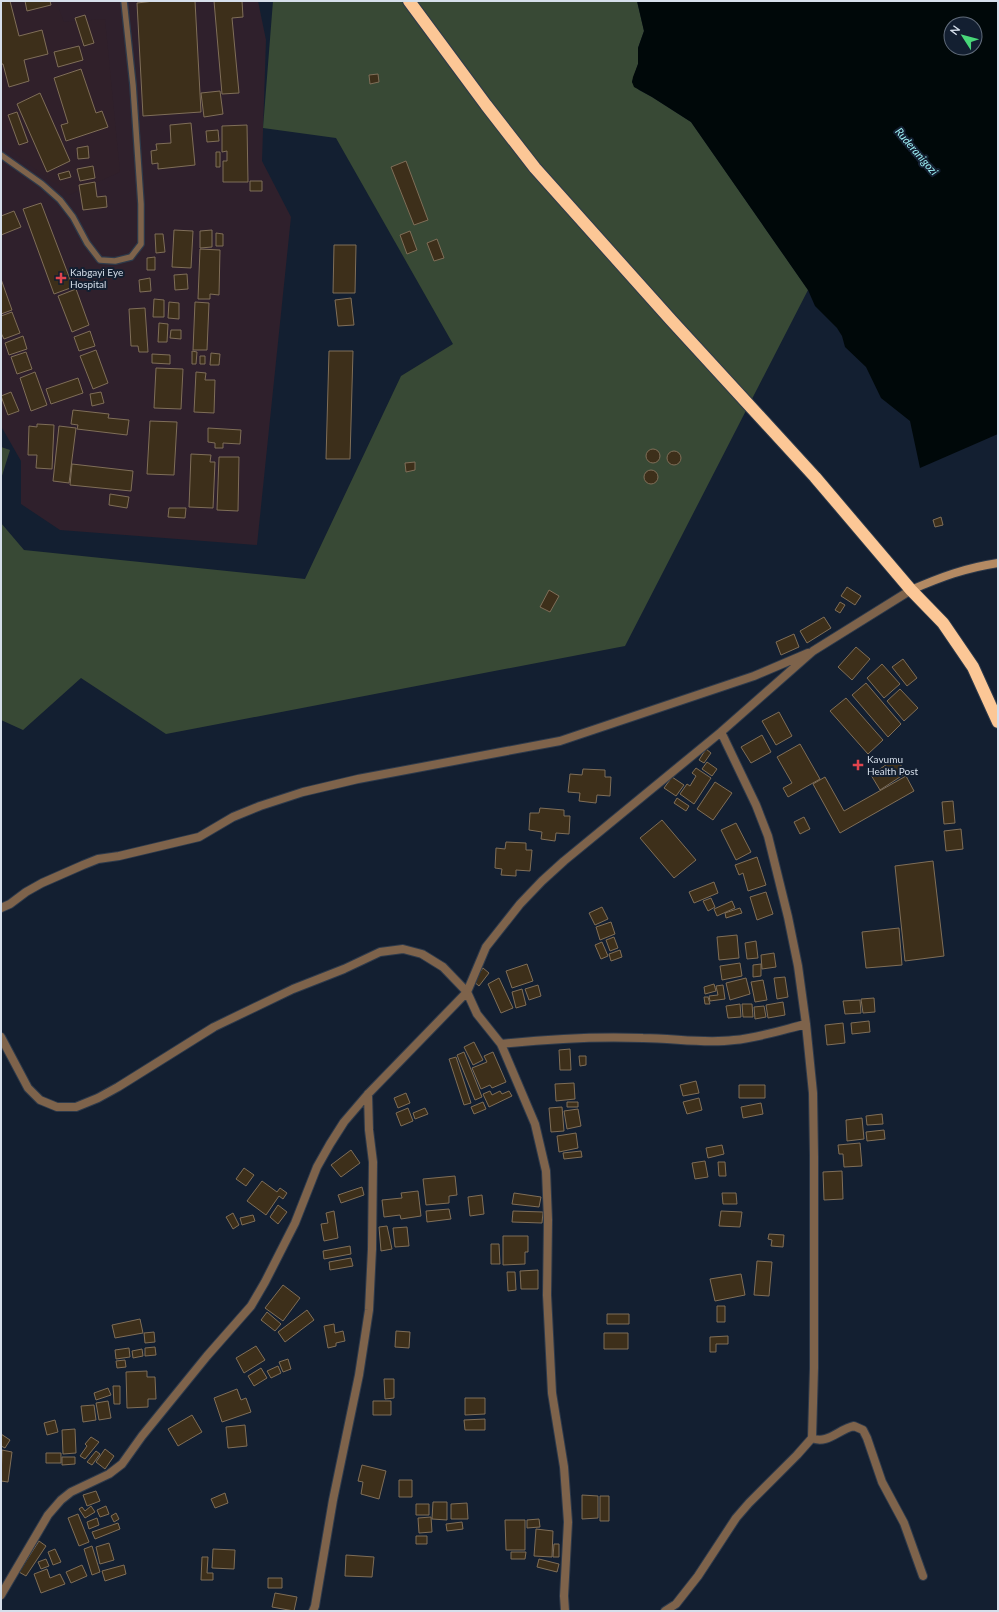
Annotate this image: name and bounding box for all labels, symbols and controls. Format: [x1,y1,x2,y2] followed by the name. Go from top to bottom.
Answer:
[943,16,983,56] north arrow
[947,23,962,37] text: N
[893,125,941,178] water label: Ruderanigozi
[70,266,123,290] place label: Kabgayi Eye Hospital
[55,272,67,284] marker: Kabgayi Eye Hospital
[867,753,919,777] place label: Kavumu Health Post
[852,759,864,771] marker: Kavumu Health Post

